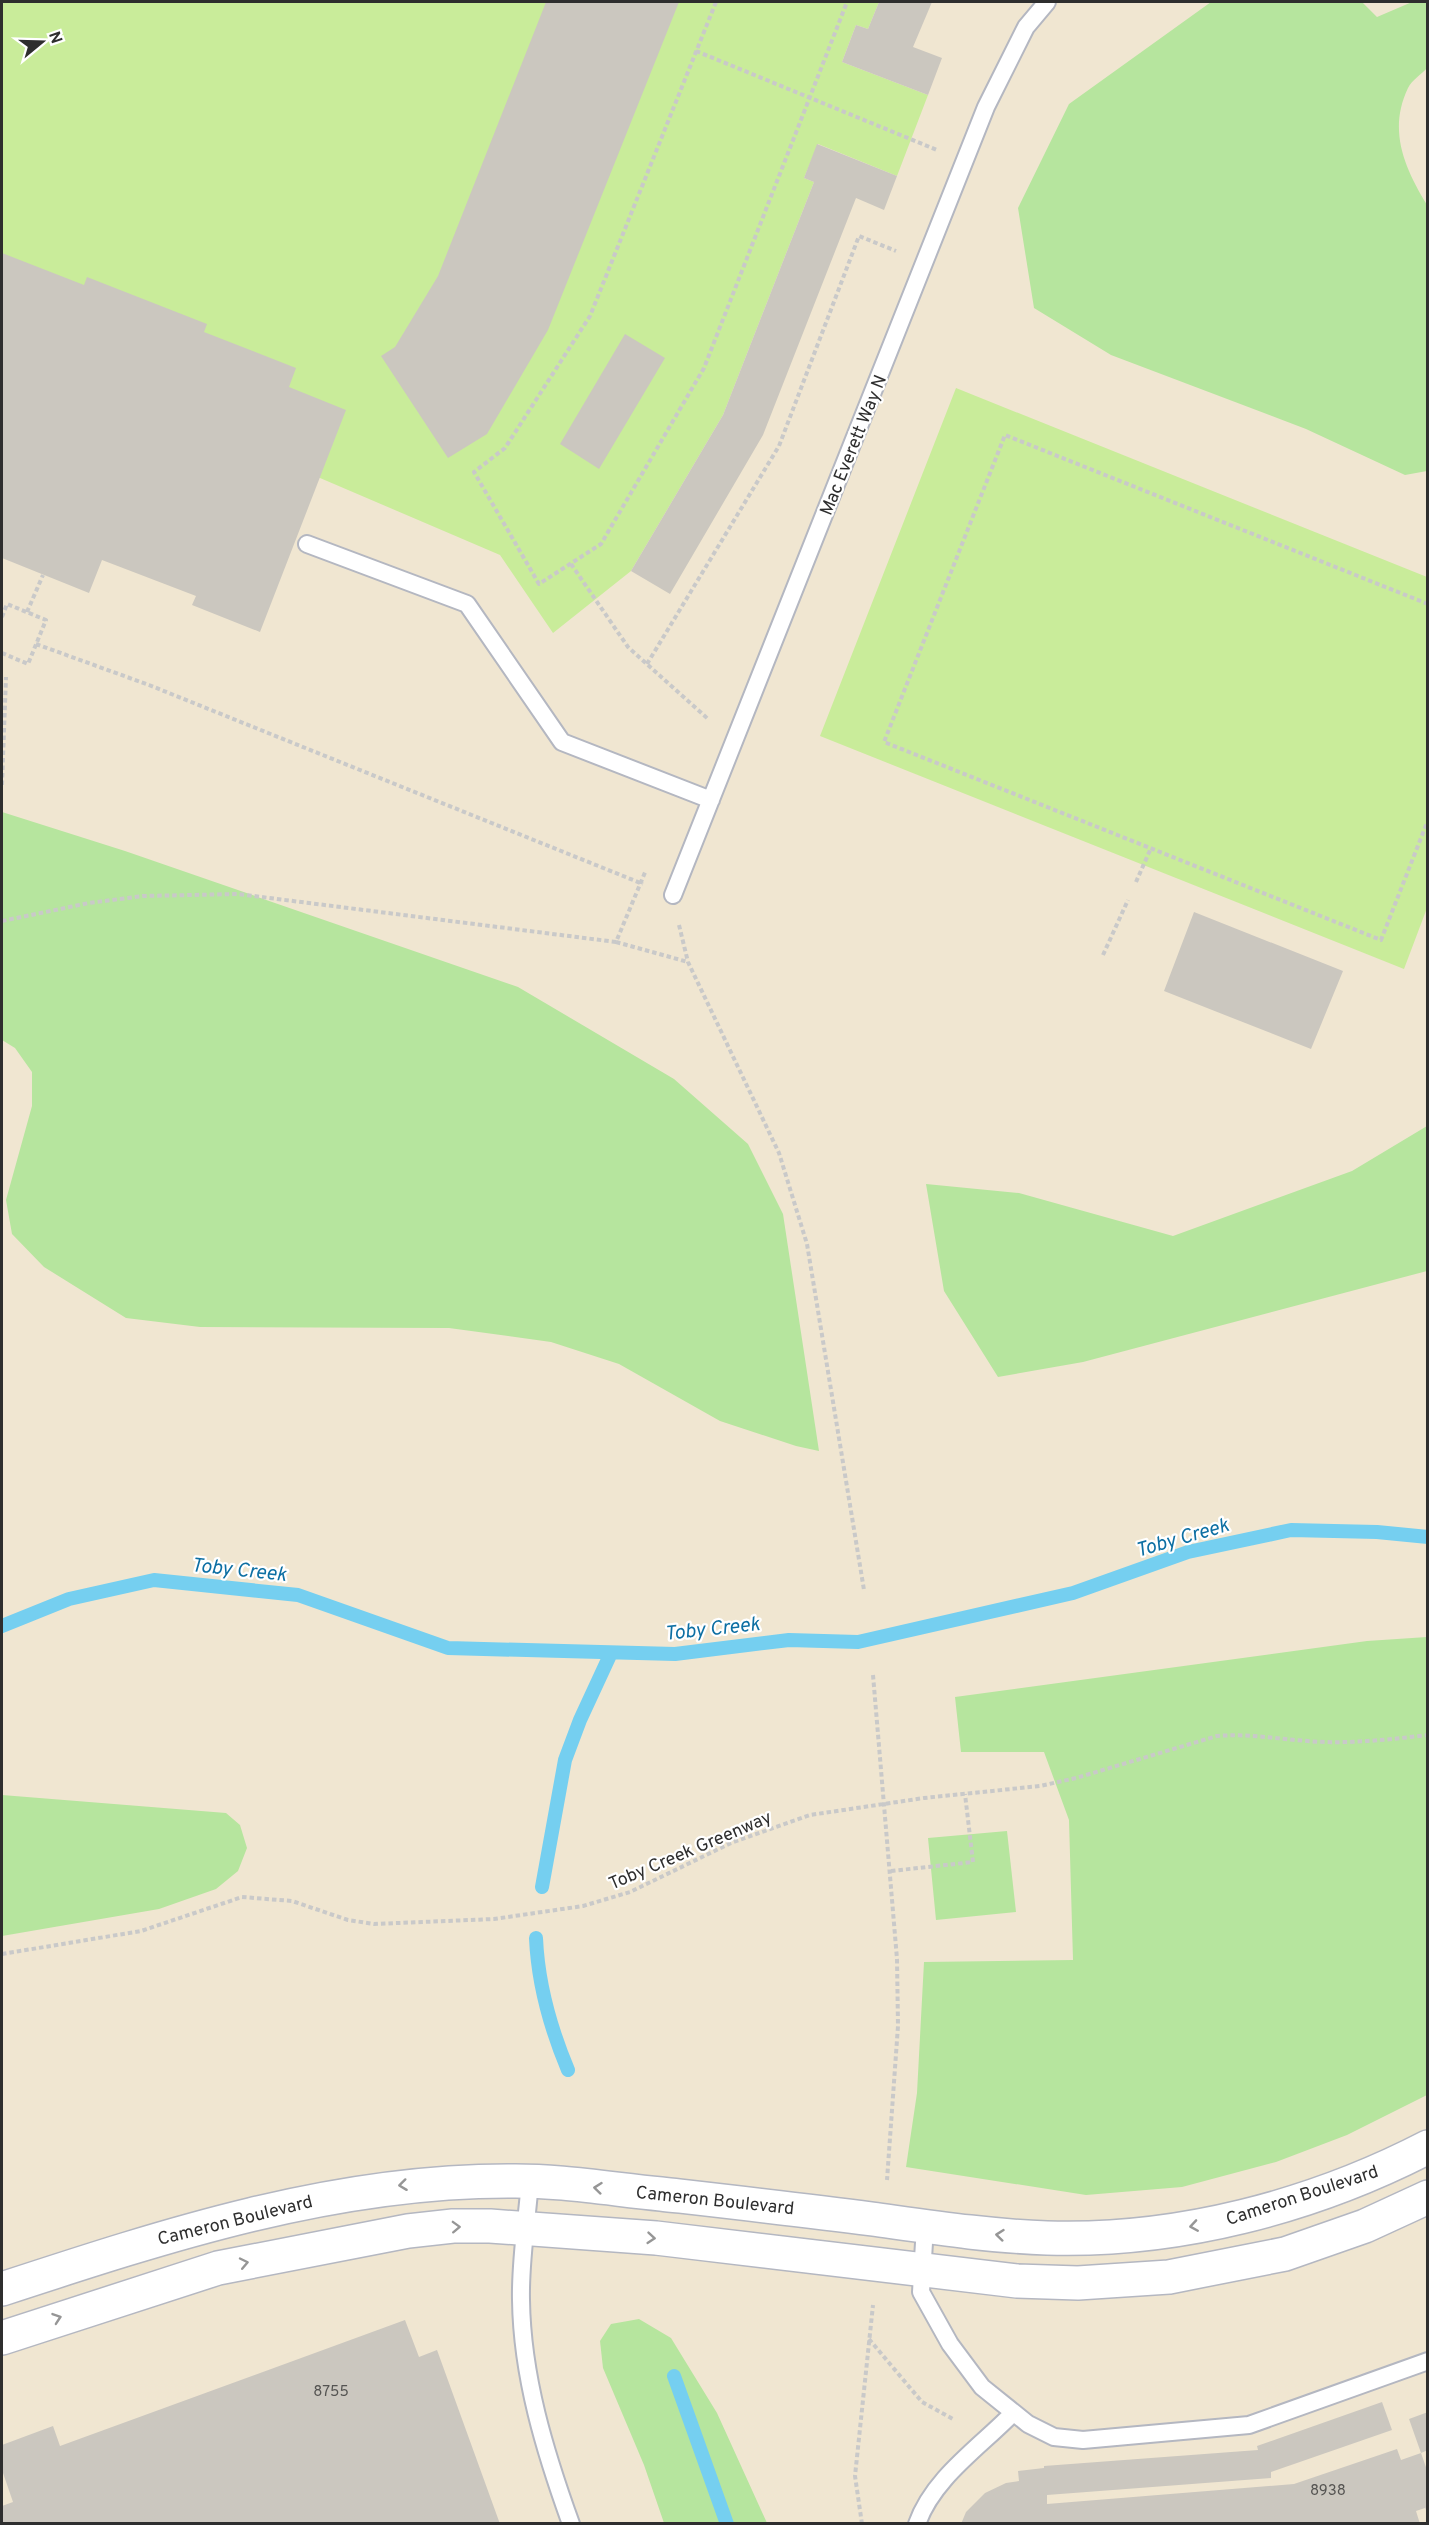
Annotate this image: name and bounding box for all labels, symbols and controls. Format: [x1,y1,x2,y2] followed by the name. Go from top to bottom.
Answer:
[12,12,72,72] north arrow
[43,29,66,46] text: N
[816,372,893,519] street label: Mac Everett Way N
[1133,1513,1233,1565] water label: Toby Creek
[190,1553,289,1589] water label: Toby Creek
[663,1612,762,1648] water label: Toby Creek
[606,1807,776,1896] street label: Toby Creek Greenway
[1223,2161,1382,2232] street label: Cameron Boulevard
[399,2179,408,2191] one-way arrow
[593,2182,602,2195] one-way arrow
[635,2182,795,2221] street label: Cameron Boulevard
[155,2191,315,2252] street label: Cameron Boulevard
[1189,2219,1199,2232] one-way arrow
[452,2220,461,2233] one-way arrow
[995,2229,1004,2241] one-way arrow
[646,2231,655,2244] one-way arrow
[238,2257,248,2270] one-way arrow
[51,2313,62,2326] one-way arrow
[313,2383,349,2402] house number: 8755
[1310,2482,1346,2501] house number: 8938

